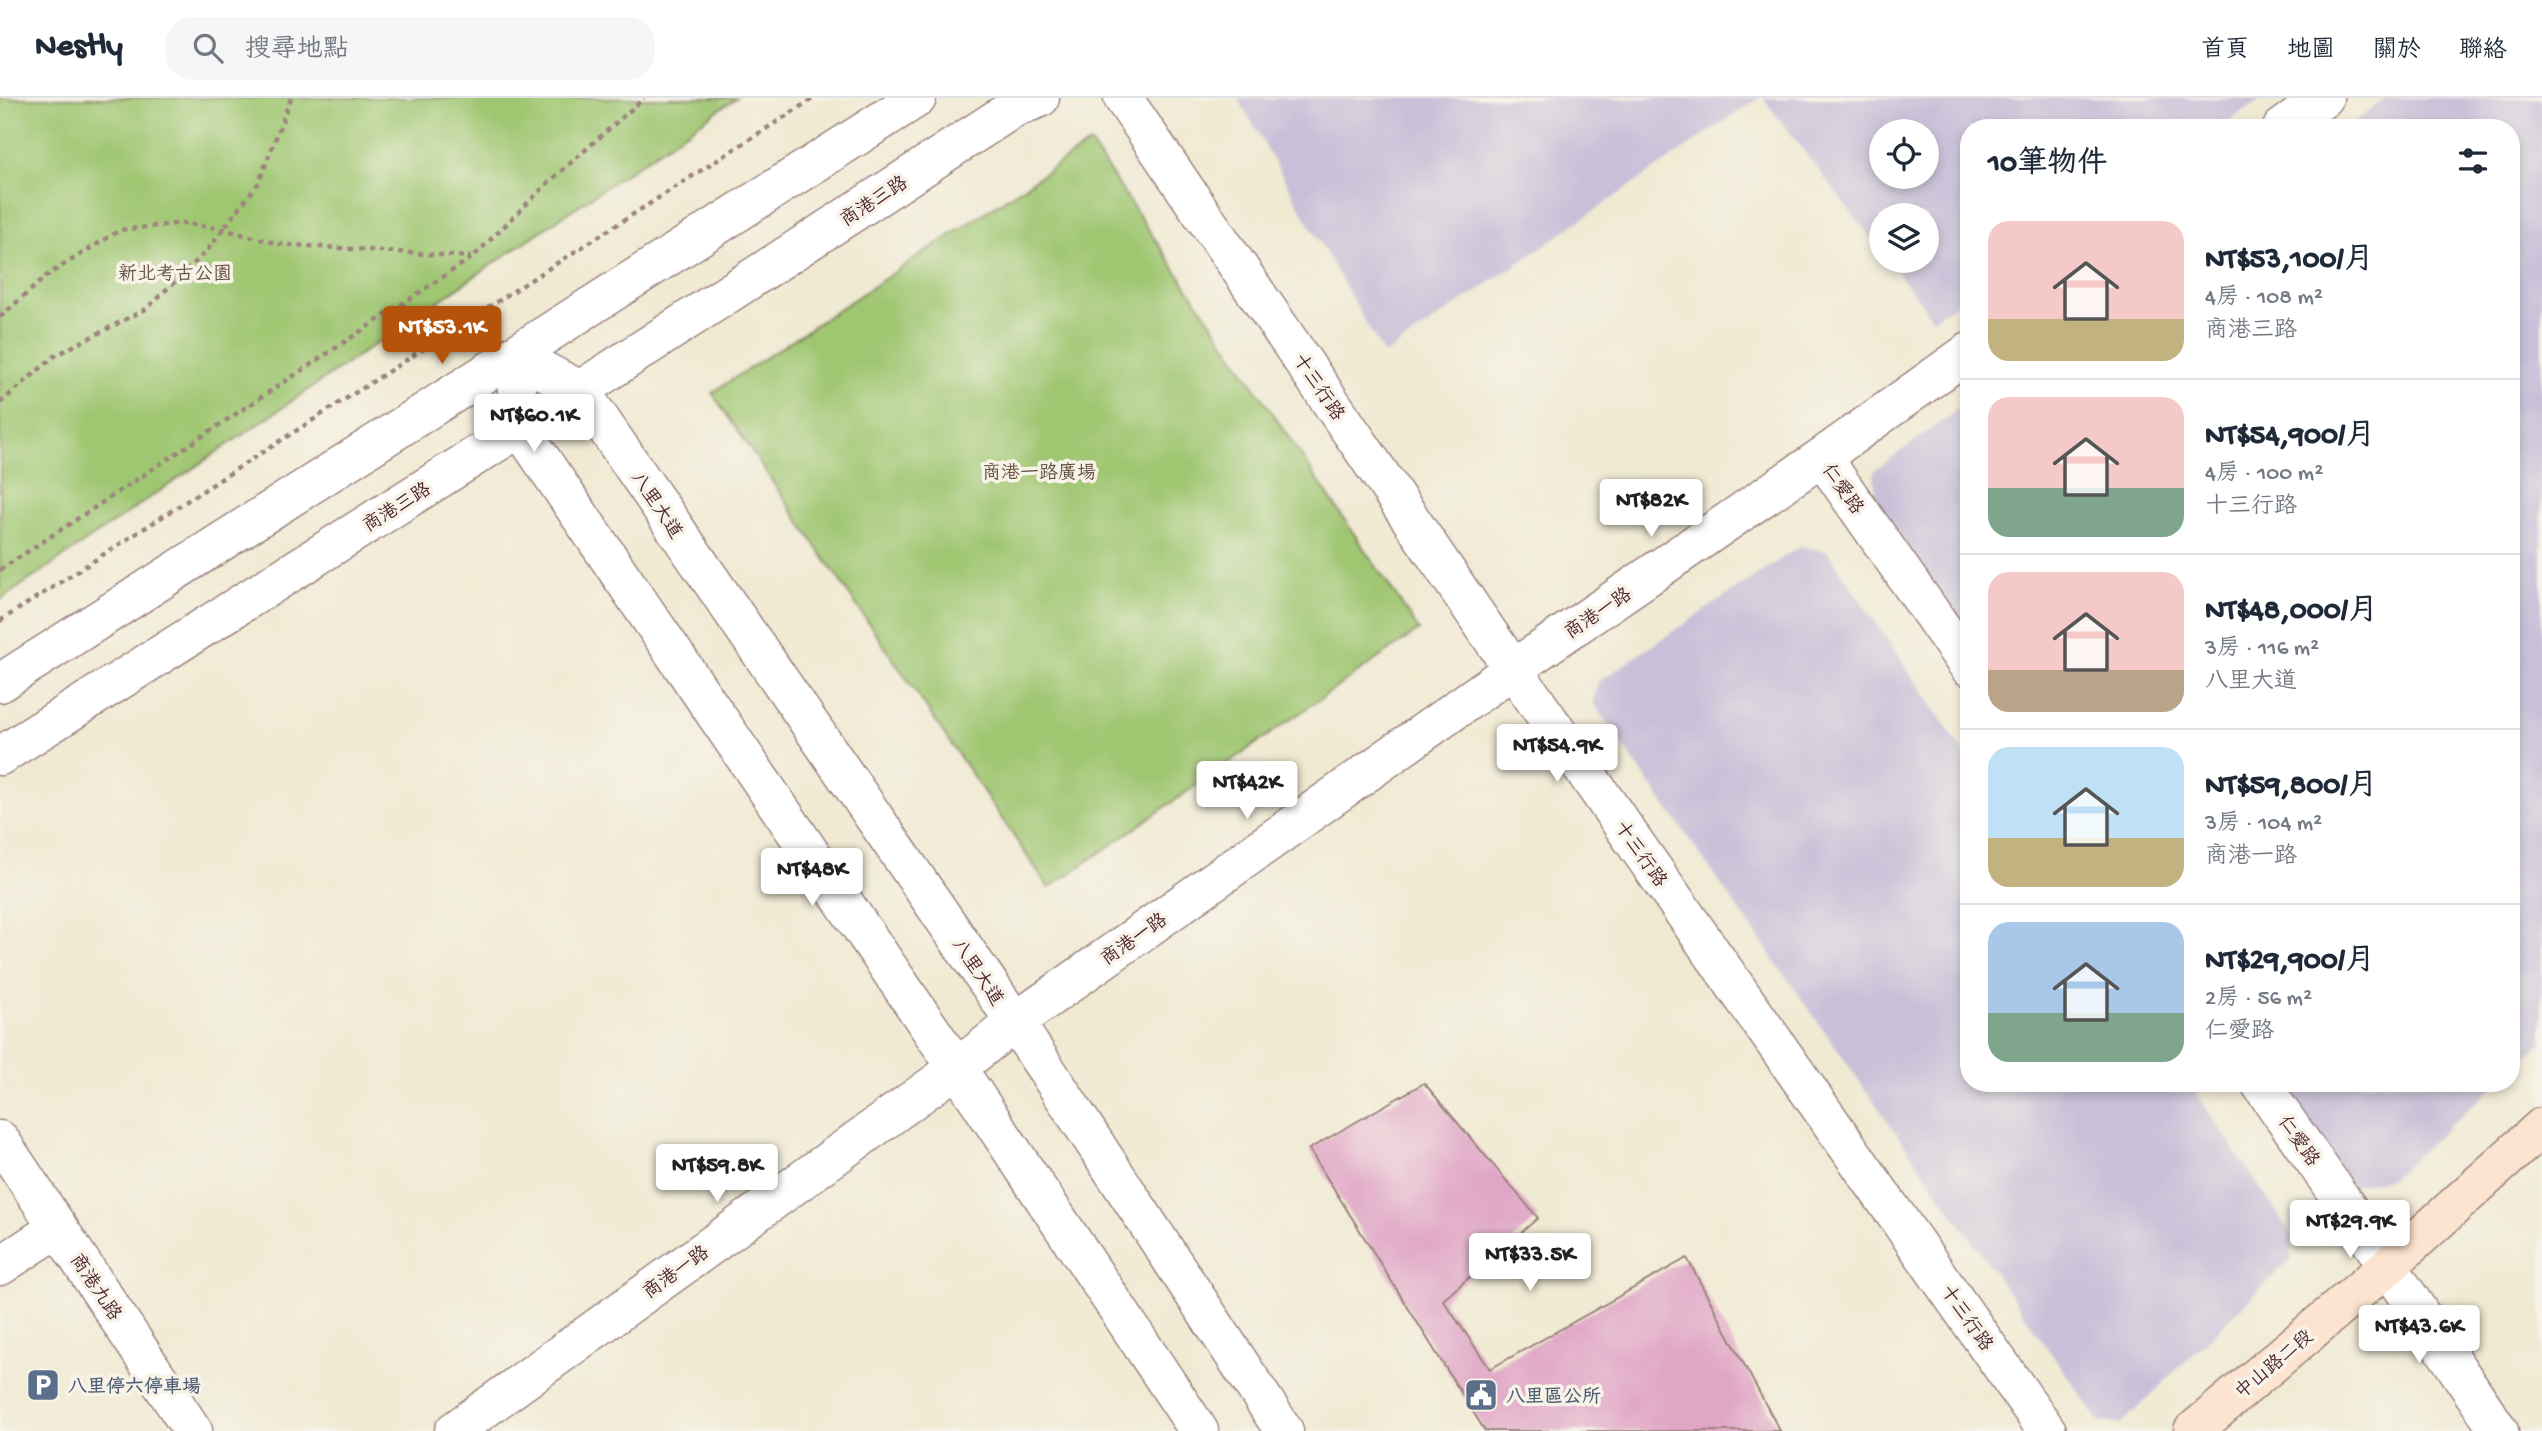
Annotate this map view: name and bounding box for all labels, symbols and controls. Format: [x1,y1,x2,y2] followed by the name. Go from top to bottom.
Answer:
[165,17,655,80] search box
[35,29,123,67] text: Nestly
[189,29,227,67] icon: search
[245,36,349,67] text: 搜尋地點
[2201,37,2249,66] text: 首頁
[2287,37,2335,66] text: 地圖
[2373,37,2421,66] text: 關於
[2459,37,2507,66] text: 聯絡
[1869,119,1939,273] map controls
[1869,119,1939,189] button: locate
[2454,142,2492,180] icon: filters
[1988,148,2107,183] text: 10筆物件
[836,172,913,233] street label: 商港三路
[1869,203,1939,273] button: layers
[2205,244,2374,279] text: NT$53,100/月
[2044,249,2128,333] icon: home
[118,263,232,287] park label: 新北考古公園
[2205,285,2323,312] text: 4房 · 108 m²
[370,306,514,366] pin: NT$53.1K
[398,315,486,342] text: NT$53.1K
[2205,318,2297,345] text: 商港三路
[1286,349,1349,426] street label: 十三行路
[462,394,606,454] pin: NT$60.1K
[490,403,578,430] text: NT$60.1K
[2205,420,2375,455] text: NT$54,900/月
[2044,425,2128,509] icon: home
[1815,459,1868,520] street label: 仁愛路
[2205,461,2323,488] text: 4房 · 100 m²
[982,462,1096,486] park label: 商港一路廣場
[624,467,687,544] street label: 八里大道
[359,478,436,539] street label: 商港三路
[1594,480,1708,539] pin: NT$82K
[1616,488,1686,515] text: NT$82K
[2205,494,2297,521] text: 十三行路
[1560,583,1637,646] street label: 商港一路
[2205,595,2378,630] text: NT$48,000/月
[2044,600,2128,684] icon: home
[2205,636,2319,663] text: 3房 · 116 m²
[2205,669,2297,696] text: 八里大道
[1485,724,1629,784] pin: NT$54.9K
[1513,733,1601,760] text: NT$54.9K
[1190,762,1304,821] pin: NT$42K
[1212,770,1282,797] text: NT$42K
[2205,770,2378,805] text: NT$59,800/月
[2044,775,2128,859] icon: home
[2205,811,2322,838] text: 3房 · 104 m²
[1608,817,1671,893] street label: 十三行路
[2205,844,2297,871] text: 商港一路
[755,848,869,908] pin: NT$48K
[777,857,847,884] text: NT$48K
[1097,909,1173,972] street label: 商港一路
[945,934,1008,1011] street label: 八里大道
[2205,945,2375,980] text: NT$29,900/月
[2044,950,2128,1034] icon: home
[2205,986,2312,1013] text: 2房 · 56 m²
[2205,1019,2274,1046] text: 仁愛路
[2271,1111,2324,1172] street label: 仁愛路
[645,1144,789,1204] pin: NT$59.8K
[672,1153,762,1180] text: NT$59.8K
[2278,1200,2422,1260] pin: NT$29.9K
[2306,1209,2394,1236] text: NT$29.9K
[1458,1234,1602,1293] pin: NT$33.5K
[639,1241,715,1305] street label: 商港一路
[1485,1242,1575,1269] text: NT$33.5K
[63,1249,126,1326] street label: 商港九路
[1934,1281,1997,1357] street label: 十三行路
[2347,1306,2491,1365] pin: NT$43.6K
[2375,1314,2463,1341] text: NT$43.6K
[2231,1326,2319,1405] street label: 中山路二段
[24,1366,62,1404] parking icon: 八里停六停車場
[68,1376,201,1400] place label: 八里停六停車場
[1462,1376,1500,1414] public building icon: 八里區公所
[1506,1386,1601,1410] place label: 八里區公所

